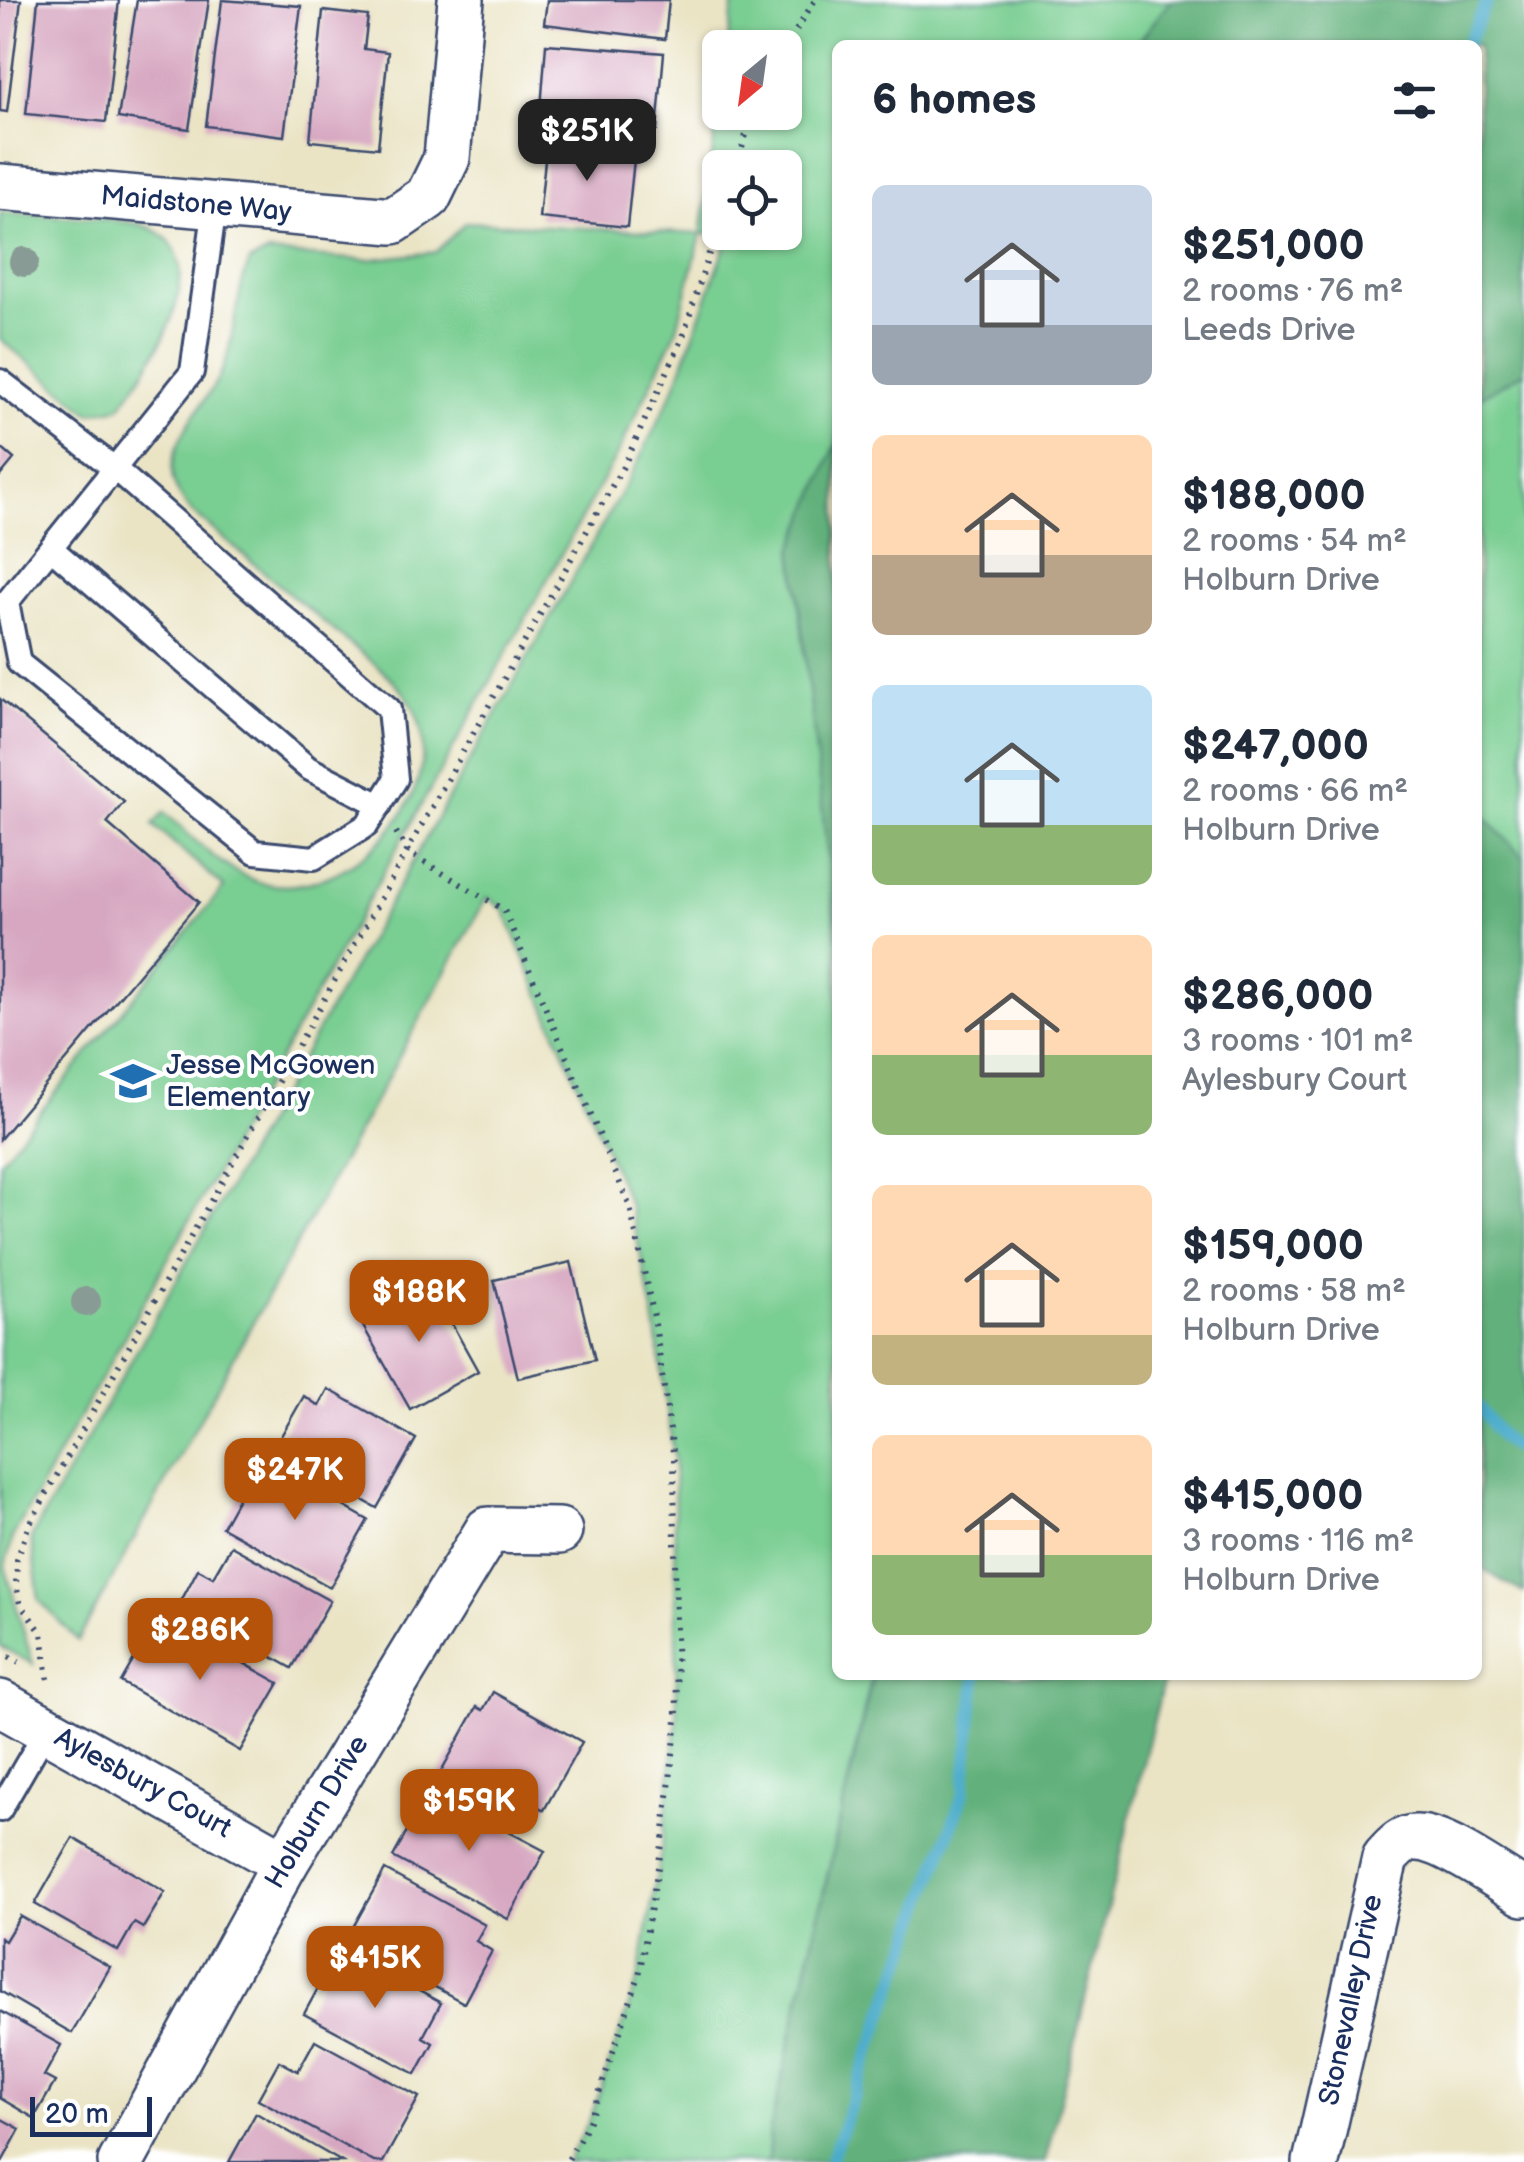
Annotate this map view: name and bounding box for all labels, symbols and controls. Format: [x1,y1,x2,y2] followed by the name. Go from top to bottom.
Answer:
[702,30,802,130] north arrow
[702,30,802,250] map controls
[1387,73,1442,128] icon: filters
[872,75,1036,126] text: 6 homes
[517,99,657,184] pin: $251K
[540,112,634,151] text: $251K
[702,150,802,250] button: locate
[99,179,293,229] street label: Maidstone Way
[1182,221,1365,272] text: $251,000
[952,225,1072,345] icon: home
[1182,272,1403,311] text: 2 rooms · 76 m²
[1182,311,1355,350] text: Leeds Drive
[1182,471,1366,522] text: $188,000
[952,475,1072,595] icon: home
[1182,522,1407,561] text: 2 rooms · 54 m²
[1182,561,1380,600] text: Holburn Drive
[1182,721,1369,772] text: $247,000
[952,725,1072,845] icon: home
[1182,772,1408,811] text: 2 rooms · 66 m²
[1182,811,1380,850] text: Holburn Drive
[1182,971,1373,1022] text: $286,000
[952,975,1072,1095] icon: home
[1182,1022,1413,1061] text: 3 rooms · 101 m²
[166,1049,375,1114] place label: Jesse McGowen Elementary
[109,1057,157,1105] school or university icon: Jesse McGowen Elementary
[1182,1061,1407,1100] text: Aylesbury Court
[1182,1221,1364,1272] text: $159,000
[952,1225,1072,1345] icon: home
[349,1260,489,1345] pin: $188K
[1182,1272,1406,1311] text: 2 rooms · 58 m²
[372,1273,466,1312] text: $188K
[1182,1311,1380,1350] text: Holburn Drive
[225,1438,365,1523] pin: $247K
[246,1451,344,1490] text: $247K
[1182,1471,1363,1522] text: $415,000
[952,1475,1072,1595] icon: home
[1182,1522,1414,1561] text: 3 rooms · 116 m²
[1182,1561,1380,1600] text: Holburn Drive
[130,1598,270,1683] pin: $286K
[150,1611,250,1650] text: $286K
[49,1721,237,1845] street label: Aylesbury Court
[258,1729,376,1895] street label: Holburn Drive
[399,1769,539,1854] pin: $159K
[422,1782,516,1821] text: $159K
[1313,1892,1389,2108] street label: Stonevalley Drive
[305,1926,445,2011] pin: $415K
[329,1939,422,1978] text: $415K
[30,2092,152,2136] scale bar
[45,2098,109,2131] text: 20 m

